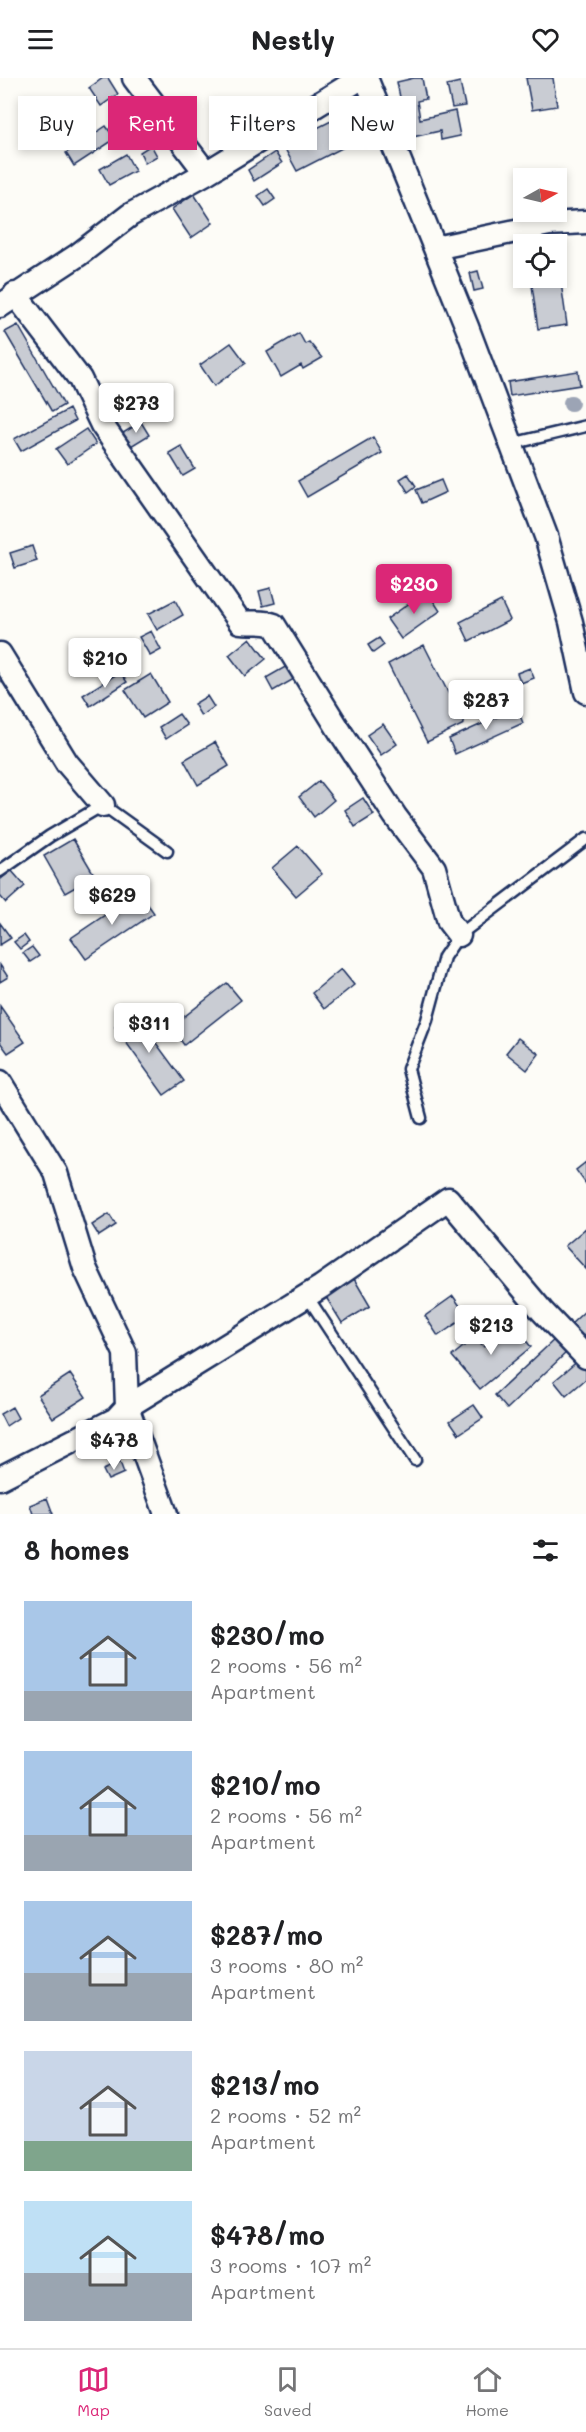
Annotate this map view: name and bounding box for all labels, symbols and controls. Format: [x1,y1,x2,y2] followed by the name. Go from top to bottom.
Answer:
[251,22,335,57] text: Nestly
[24,23,57,56] icon: menu
[529,23,562,56] icon: heart
[18,96,96,150] chip: Buy
[108,96,197,150] chip: Rent
[209,96,317,150] chip: Filters
[329,96,416,150] chip: New
[513,168,567,222] north arrow
[513,168,567,288] map controls
[513,234,567,288] button: locate
[100,383,172,434] pin: $273
[113,389,159,415] text: $273
[378,564,450,615] pin: $230
[390,570,438,596] text: $230
[69,638,141,689] pin: $210
[82,644,128,670] text: $210
[450,680,522,731] pin: $287
[462,686,510,712] text: $287
[76,875,148,926] pin: $629
[88,881,136,907] text: $629
[113,1003,185,1054] pin: $311
[128,1009,170,1035] text: $311
[455,1305,527,1356] pin: $213
[469,1311,513,1337] text: $213
[78,1420,150,1471] pin: $478
[90,1426,138,1452] text: $478
[24,1533,130,1567] text: 8 homes
[529,1534,562,1567] icon: filters
[210,1618,325,1652] text: $230/mo
[72,1625,144,1697] icon: home
[210,1652,362,1678] text: 2 rooms · 56 m²
[210,1678,316,1704] text: Apartment
[210,1768,320,1802] text: $210/mo
[72,1775,144,1847] icon: home
[210,1802,362,1828] text: 2 rooms · 56 m²
[210,1828,316,1854] text: Apartment
[210,1918,323,1952] text: $287/mo
[72,1925,144,1997] icon: home
[210,1952,363,1978] text: 3 rooms · 80 m²
[210,1978,316,2004] text: Apartment
[210,2068,319,2102] text: $213/mo
[72,2075,144,2147] icon: home
[210,2102,361,2128] text: 2 rooms · 52 m²
[210,2128,316,2154] text: Apartment
[210,2218,325,2252] text: $478/mo
[72,2225,144,2297] icon: home
[210,2252,371,2278] text: 3 rooms · 107 m²
[210,2278,316,2304] text: Apartment
[77,2363,110,2420] tab: Map
[264,2363,311,2420] tab: Saved
[465,2363,509,2420] tab: Home

